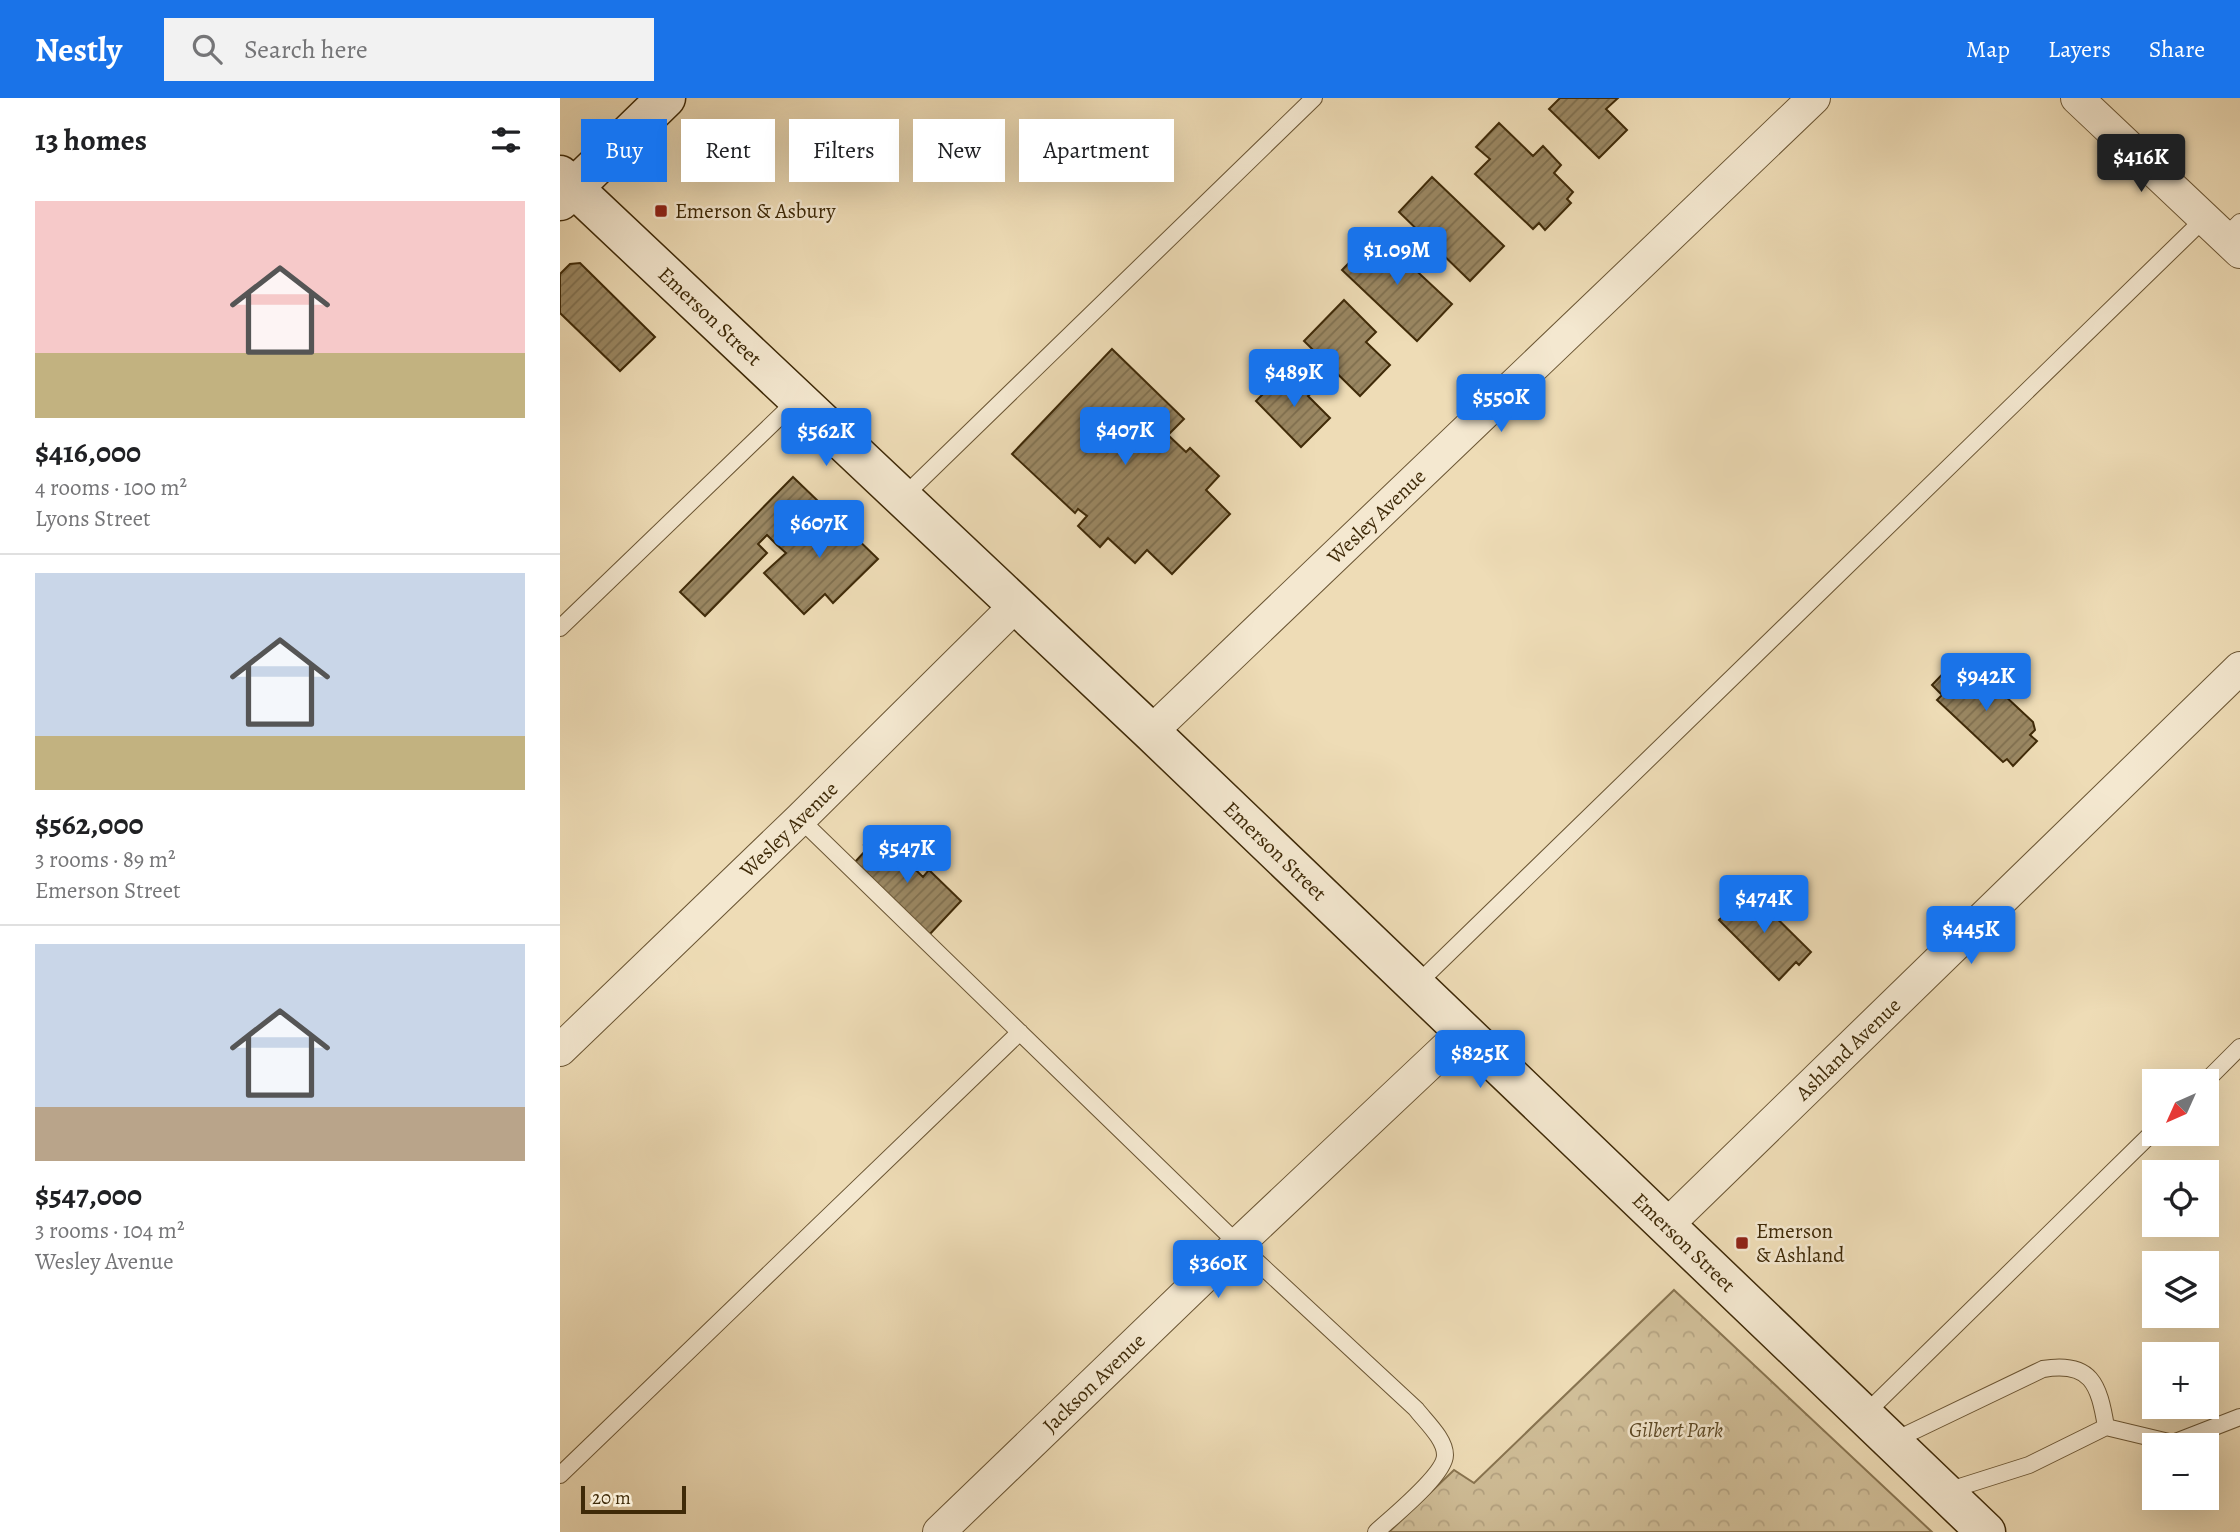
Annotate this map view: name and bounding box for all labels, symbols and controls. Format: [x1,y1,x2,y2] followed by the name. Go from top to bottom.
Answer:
[164,18,654,81] search box
[35,27,122,72] text: Nestly
[188,30,226,68] icon: search
[244,32,368,67] text: Search here
[1966,33,2010,65] text: Map
[2048,33,2111,65] text: Layers
[2149,33,2205,65] text: Share
[581,119,667,182] chip: Buy
[681,119,775,182] chip: Rent
[789,119,899,182] chip: Filters
[913,119,1005,182] chip: New
[1019,119,1174,182] chip: Apartment
[35,120,147,160] text: 13 homes
[487,121,525,159] icon: filters
[2092,134,2190,194] pin: $416K
[2113,141,2169,172] text: $416K
[675,197,836,225] place label: Emerson & Asbury
[653,203,669,219] marker: Emerson & Asbury
[1340,228,1454,287] pin: $1.09M
[1364,234,1430,265] text: $1.09M
[217,247,343,373] icon: home
[652,260,768,372] street label: Emerson Street
[1245,350,1343,409] pin: $489K
[1265,356,1323,387] text: $489K
[1452,374,1550,434] pin: $550K
[1472,381,1530,412] text: $550K
[777,408,875,468] pin: $562K
[1076,408,1174,467] pin: $407K
[1096,414,1154,445] text: $407K
[797,415,855,446] text: $562K
[35,432,141,472] text: $416,000
[1320,463,1432,571] street label: Wesley Avenue
[35,472,187,503] text: 4 rooms · 100 m²
[770,500,868,560] pin: $607K
[35,503,151,534] text: Lyons Street
[790,507,848,538] text: $607K
[217,619,343,745] icon: home
[1937,654,2035,713] pin: $942K
[1957,660,2015,691] text: $942K
[733,775,844,884] street label: Wesley Avenue
[1217,795,1333,907] street label: Emerson Street
[35,804,144,844] text: $562,000
[858,826,956,885] pin: $547K
[879,832,935,863] text: $547K
[35,844,176,875] text: 3 rooms · 89 m²
[35,875,181,906] text: Emerson Street
[1715,876,1813,935] pin: $474K
[1735,882,1793,913] text: $474K
[1922,906,2020,966] pin: $445K
[1942,913,2000,944] text: $445K
[217,990,343,1116] icon: home
[1789,991,1907,1107] street label: Ashland Avenue
[1431,1030,1529,1090] pin: $825K
[1451,1037,1509,1068] text: $825K
[2142,1069,2219,1146] north arrow
[2142,1069,2219,1510] map controls
[2142,1160,2219,1237] button: locate
[35,1175,142,1215] text: $547,000
[1626,1186,1742,1299] street label: Emerson Street
[35,1215,184,1246] text: 3 rooms · 104 m²
[1756,1217,1845,1269] place label: Emerson & Ashland
[1734,1235,1750,1251] marker: Emerson & Ashland
[1169,1240,1267,1300] pin: $360K
[35,1246,173,1277] text: Wesley Avenue
[1189,1247,1247,1278] text: $360K
[2142,1251,2219,1328] button: layers
[1036,1327,1151,1439] street label: Jackson Avenue
[2142,1342,2219,1419] button: +
[1629,1416,1723,1444] park label: Gilbert Park
[2142,1433,2219,1510] button: −
[581,1483,686,1515] scale bar
[592,1485,631,1511] text: 20 m

